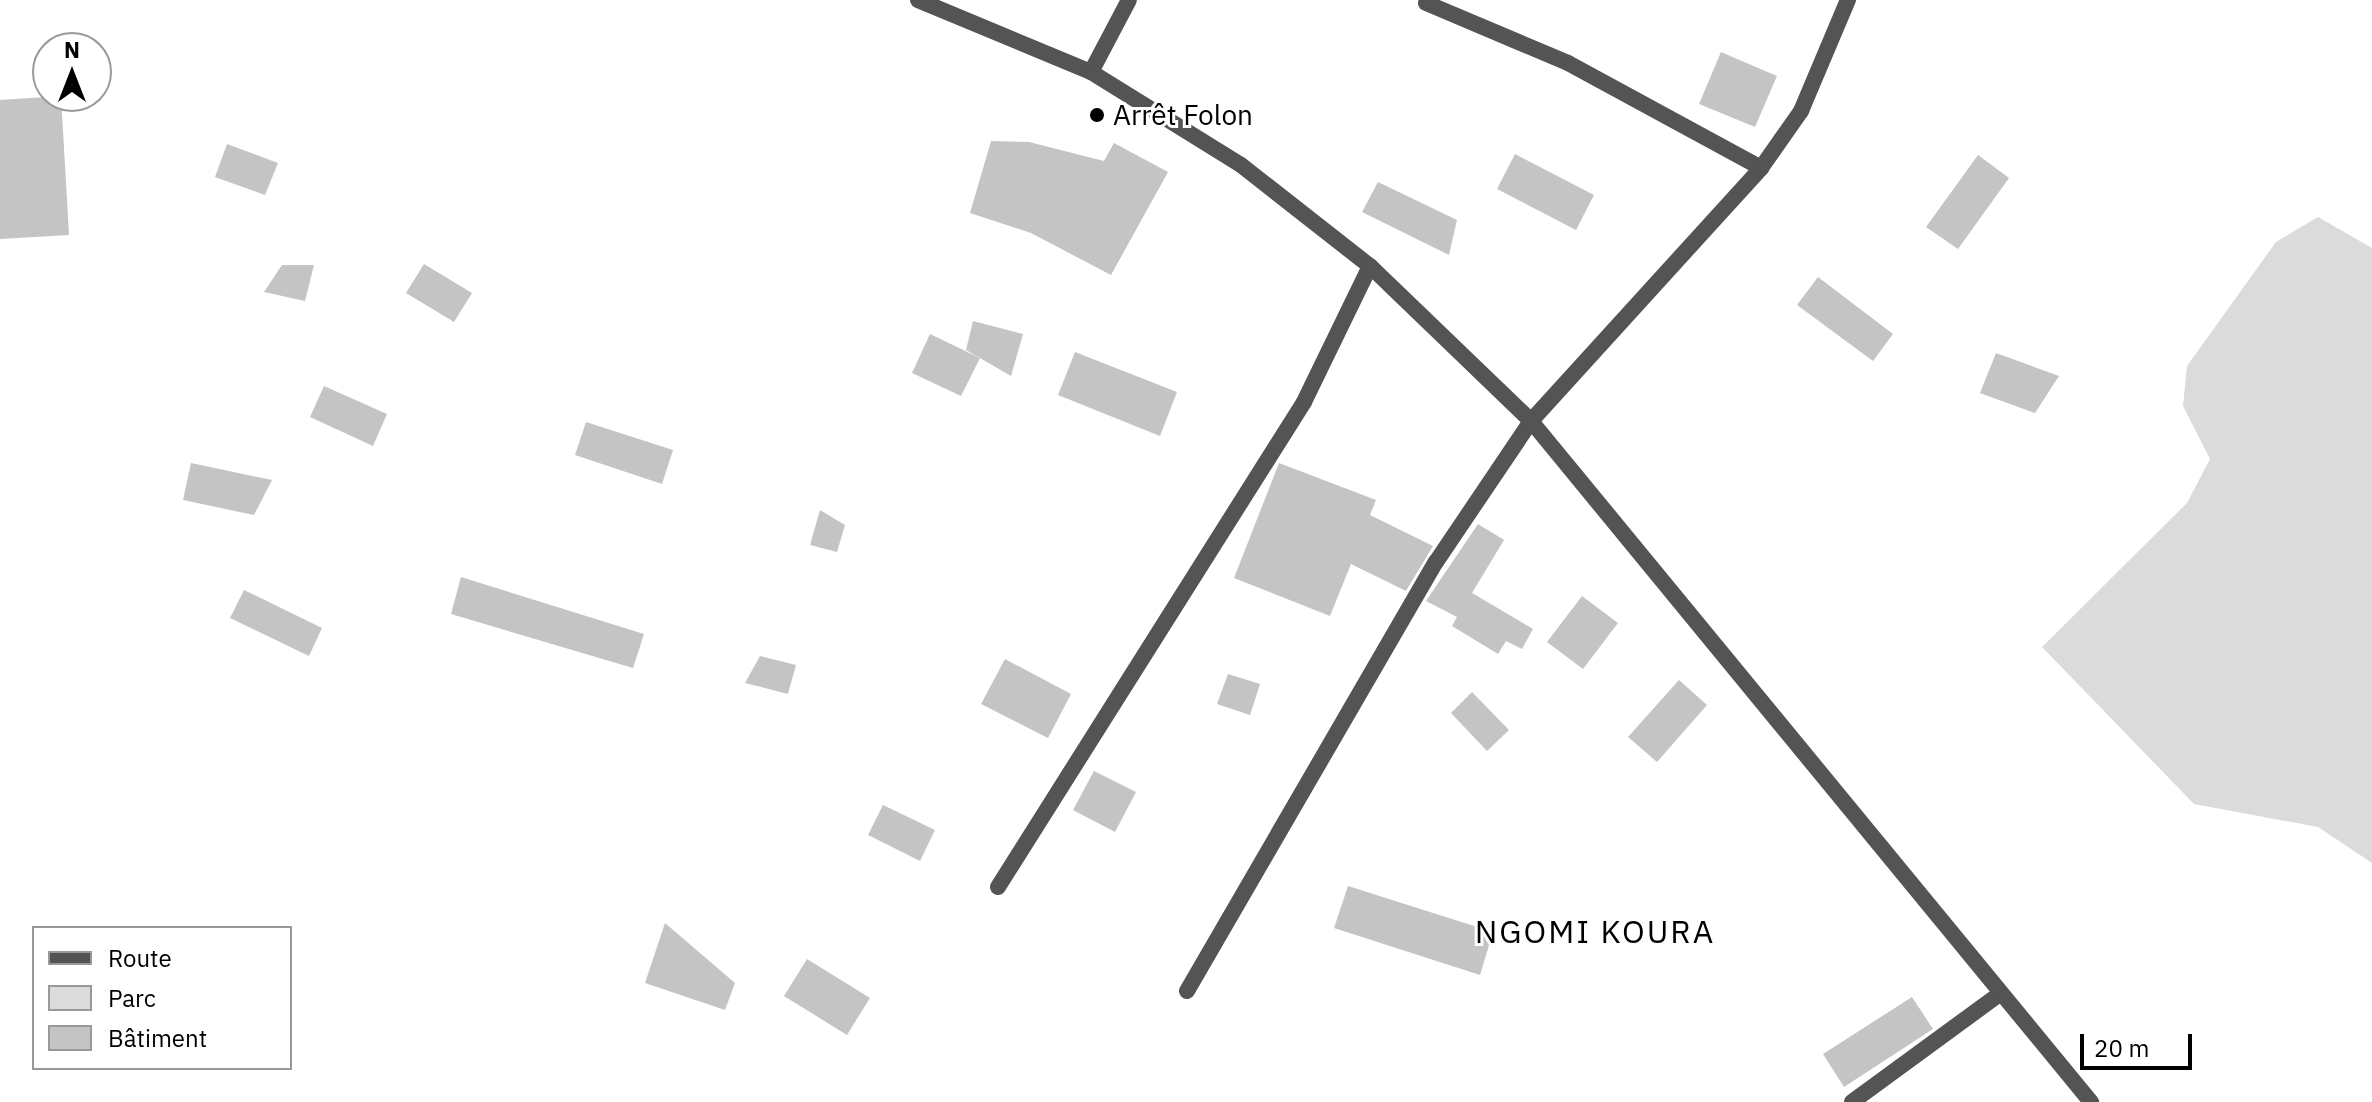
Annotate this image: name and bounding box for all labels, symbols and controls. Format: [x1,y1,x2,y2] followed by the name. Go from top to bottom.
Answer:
[32,32,112,112] north arrow
[64,35,80,64] text: N
[1113,98,1253,132] place label: Arrêt Folon
[1088,106,1106,124] marker: Arrêt Folon
[1475,912,1715,950] district label: NGOMI KOURA
[32,926,292,1070] legend
[108,942,172,974] text: Route
[108,982,156,1014] text: Parc
[2084,1018,2196,1068] scale bar
[108,1022,207,1054] text: Bâtiment
[2094,1032,2149,1064] text: 20 m

